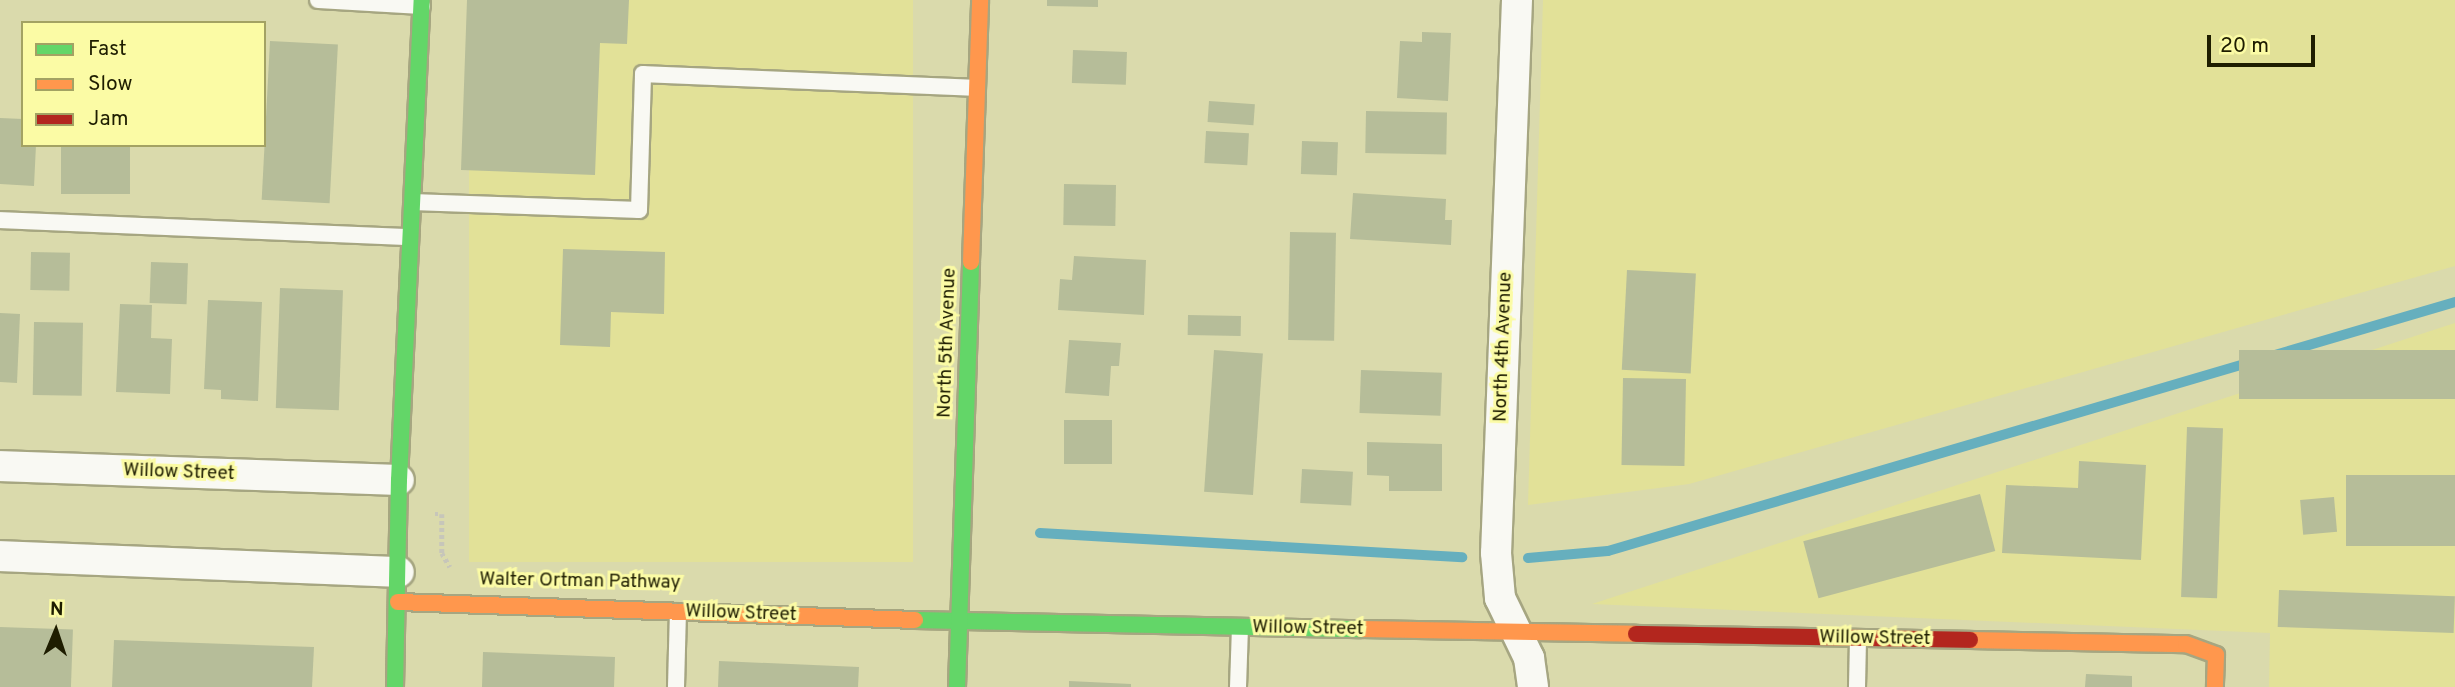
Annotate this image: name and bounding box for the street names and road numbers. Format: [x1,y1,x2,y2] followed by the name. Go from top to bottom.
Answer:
[934,267,962,419] street label: North 5th Avenue
[1490,271,1518,423] street label: North 4th Avenue
[123,460,235,486] street label: Willow Street
[479,569,681,595] street label: Walter Ortman Pathway
[685,601,797,627] street label: Willow Street
[1252,617,1364,641] street label: Willow Street
[1819,627,1931,651] street label: Willow Street

